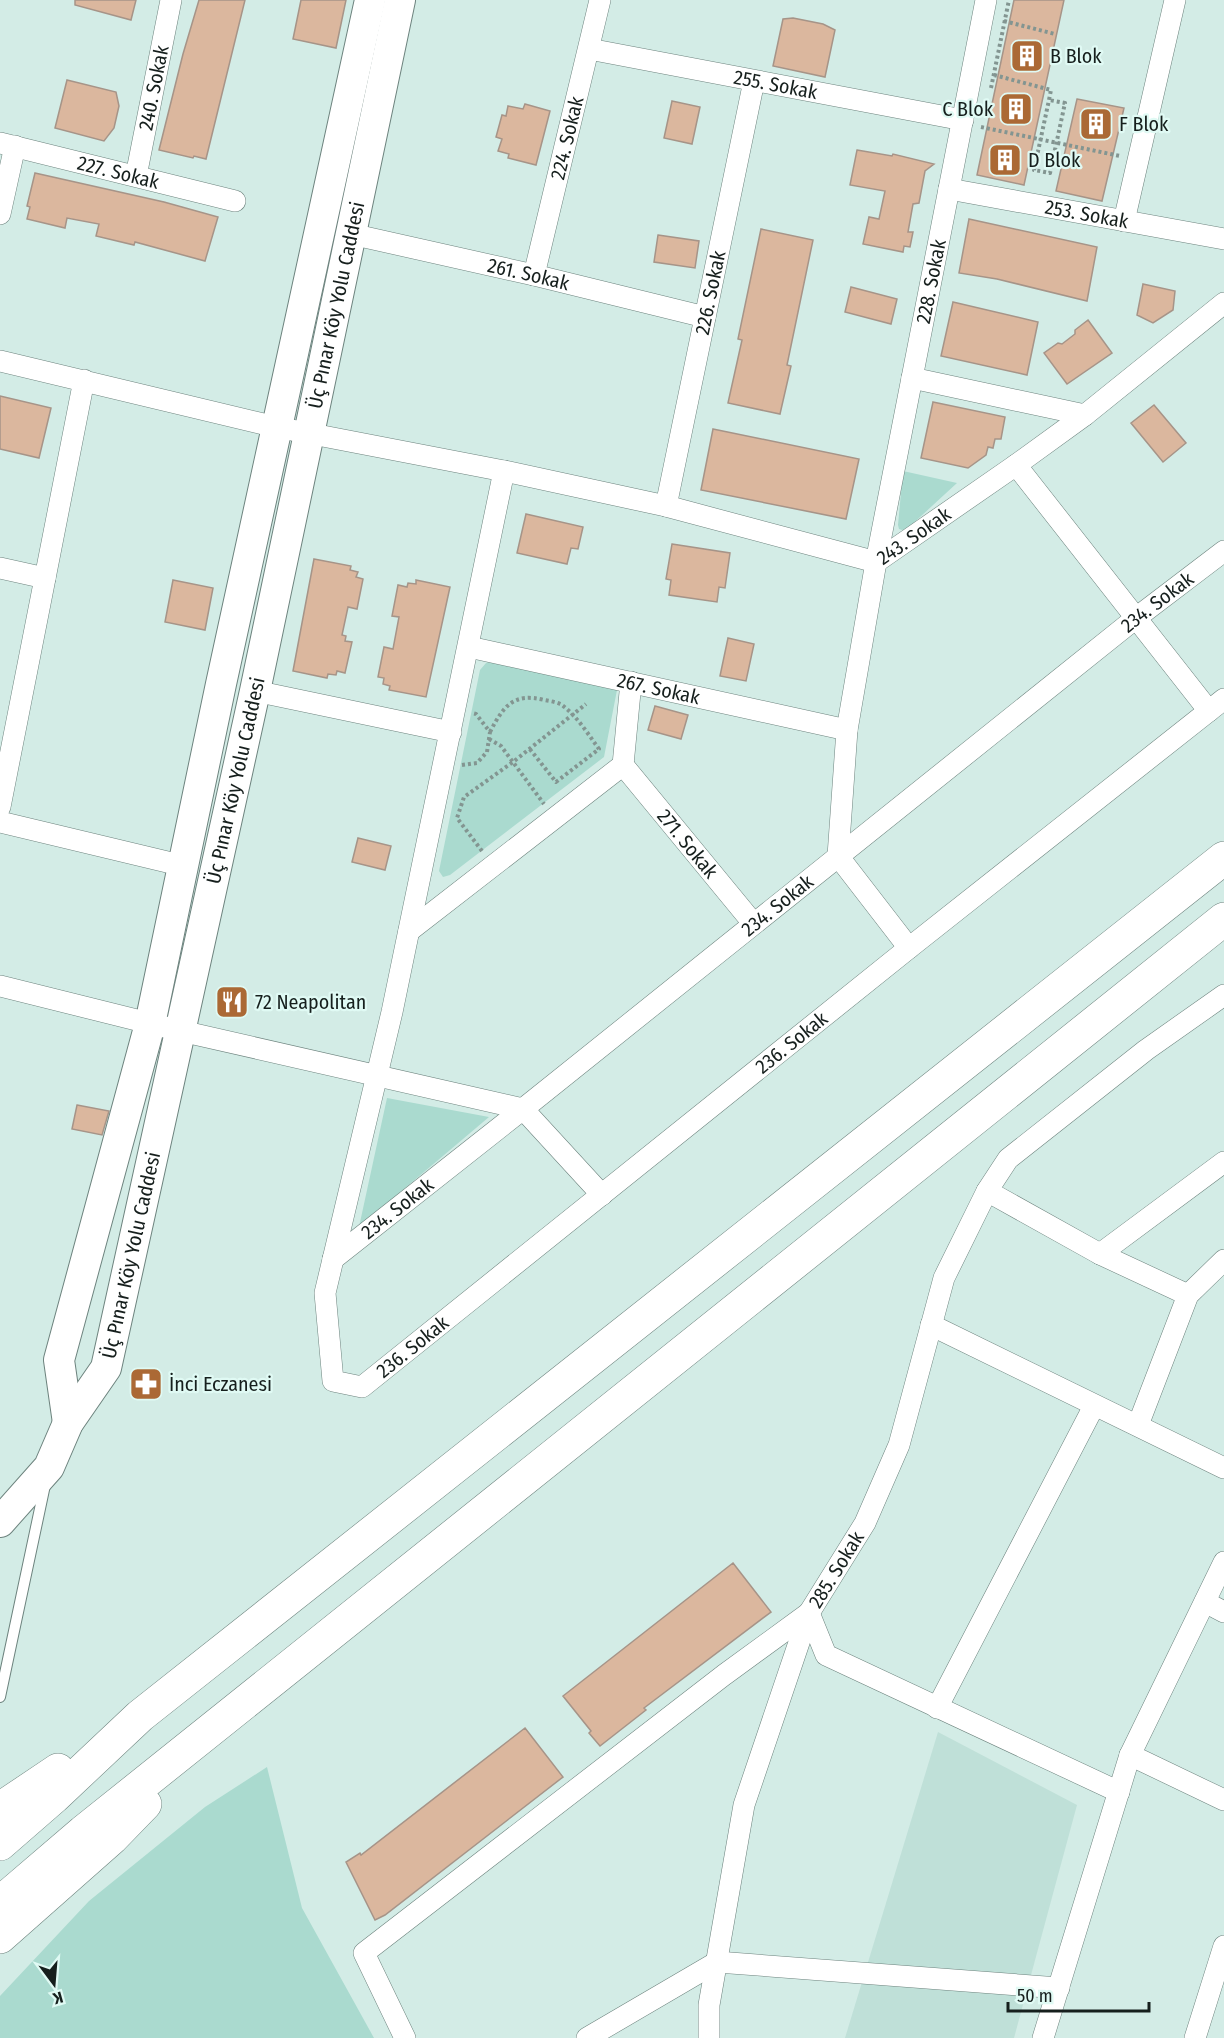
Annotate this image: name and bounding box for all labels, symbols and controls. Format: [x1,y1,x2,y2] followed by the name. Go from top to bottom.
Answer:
[1009,38,1045,74] building icon: B Blok
[133,43,174,132] street label: 240. Sokak
[1050,44,1102,68] place label: B Blok
[732,65,820,104] street label: 255. Sokak
[998,91,1034,127] building icon: C Blok
[545,93,589,182] street label: 224. Sokak
[942,97,994,121] place label: C Blok
[1078,106,1114,142] building icon: F Blok
[1119,112,1169,136] place label: F Blok
[987,142,1023,178] building icon: D Blok
[1028,148,1081,172] place label: D Blok
[75,151,162,194] street label: 227. Sokak
[1043,195,1131,234] street label: 253. Sokak
[303,199,369,411] street label: Üç Pınar Köy Yolu Caddesi
[911,237,951,325] street label: 228. Sokak
[690,248,731,337] street label: 226. Sokak
[485,253,573,295] street label: 261. Sokak
[872,502,956,570] street label: 243. Sokak
[1116,566,1199,637] street label: 234. Sokak
[615,668,703,709] street label: 267. Sokak
[201,675,270,886] street label: Üç Pınar Köy Yolu Caddesi
[653,805,724,884] street label: 271. Sokak
[737,869,819,941] street label: 234. Sokak
[214,984,250,1020] restaurant icon: 72 Neapolitan
[255,990,366,1014] place label: 72 Neapolitan
[751,1006,833,1078] street label: 236. Sokak
[96,1149,165,1361] street label: Üç Pınar Köy Yolu Caddesi
[357,1172,439,1244] street label: 234. Sokak
[372,1310,454,1383] street label: 236. Sokak
[128,1366,164,1402] pharmacy icon: İnci Eczanesi
[169,1372,272,1396] place label: İnci Eczanesi
[803,1526,869,1612] street label: 285. Sokak
[24,1954,84,2014] north arrow
[1008,1975,1149,2013] scale bar
[1017,1985,1053,2007] text: 50 m
[50,1988,65,2009] text: K

